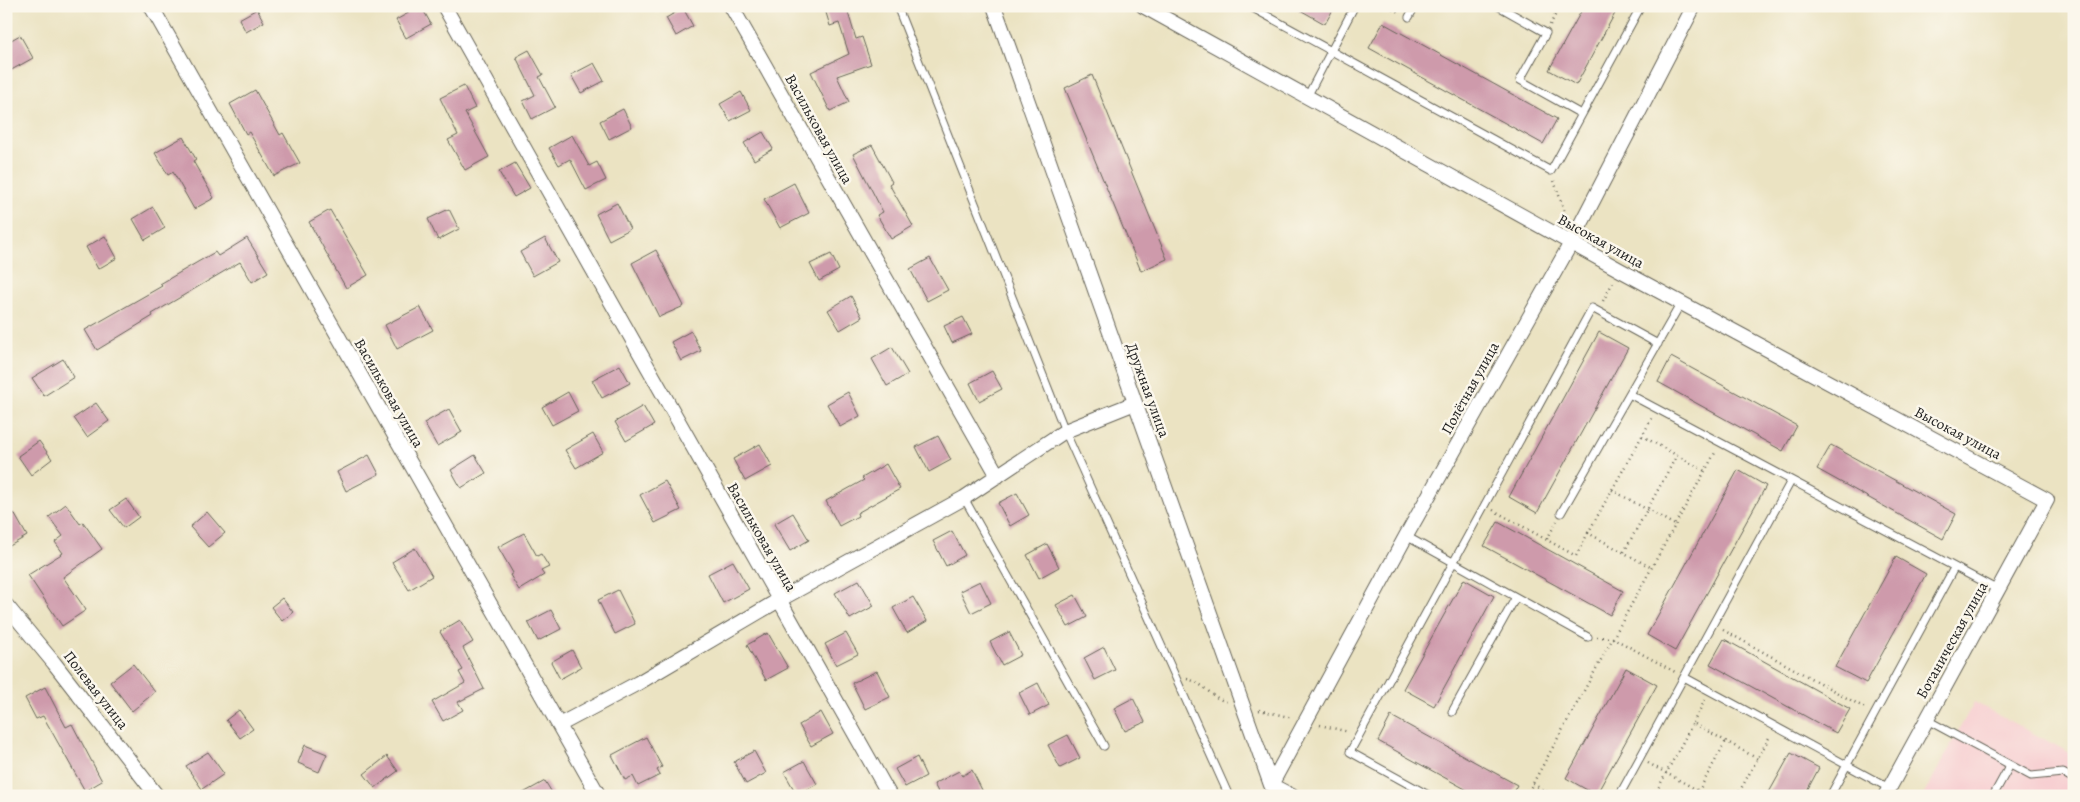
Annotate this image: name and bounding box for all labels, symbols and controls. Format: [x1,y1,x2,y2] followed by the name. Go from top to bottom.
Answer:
[780,70,858,188] street label: Васильковая улица
[1554,209,1648,273] street label: Высокая улица
[350,335,428,451] street label: Васильковая улица
[1436,338,1504,438] street label: Полётная улица
[1122,340,1174,440] street label: Дружная улица
[1911,402,2005,464] street label: Высокая улица
[723,479,801,595] street label: Васильковая улица
[1911,578,1993,702] street label: Ботаническая улица
[59,646,133,734] street label: Полевая улица

